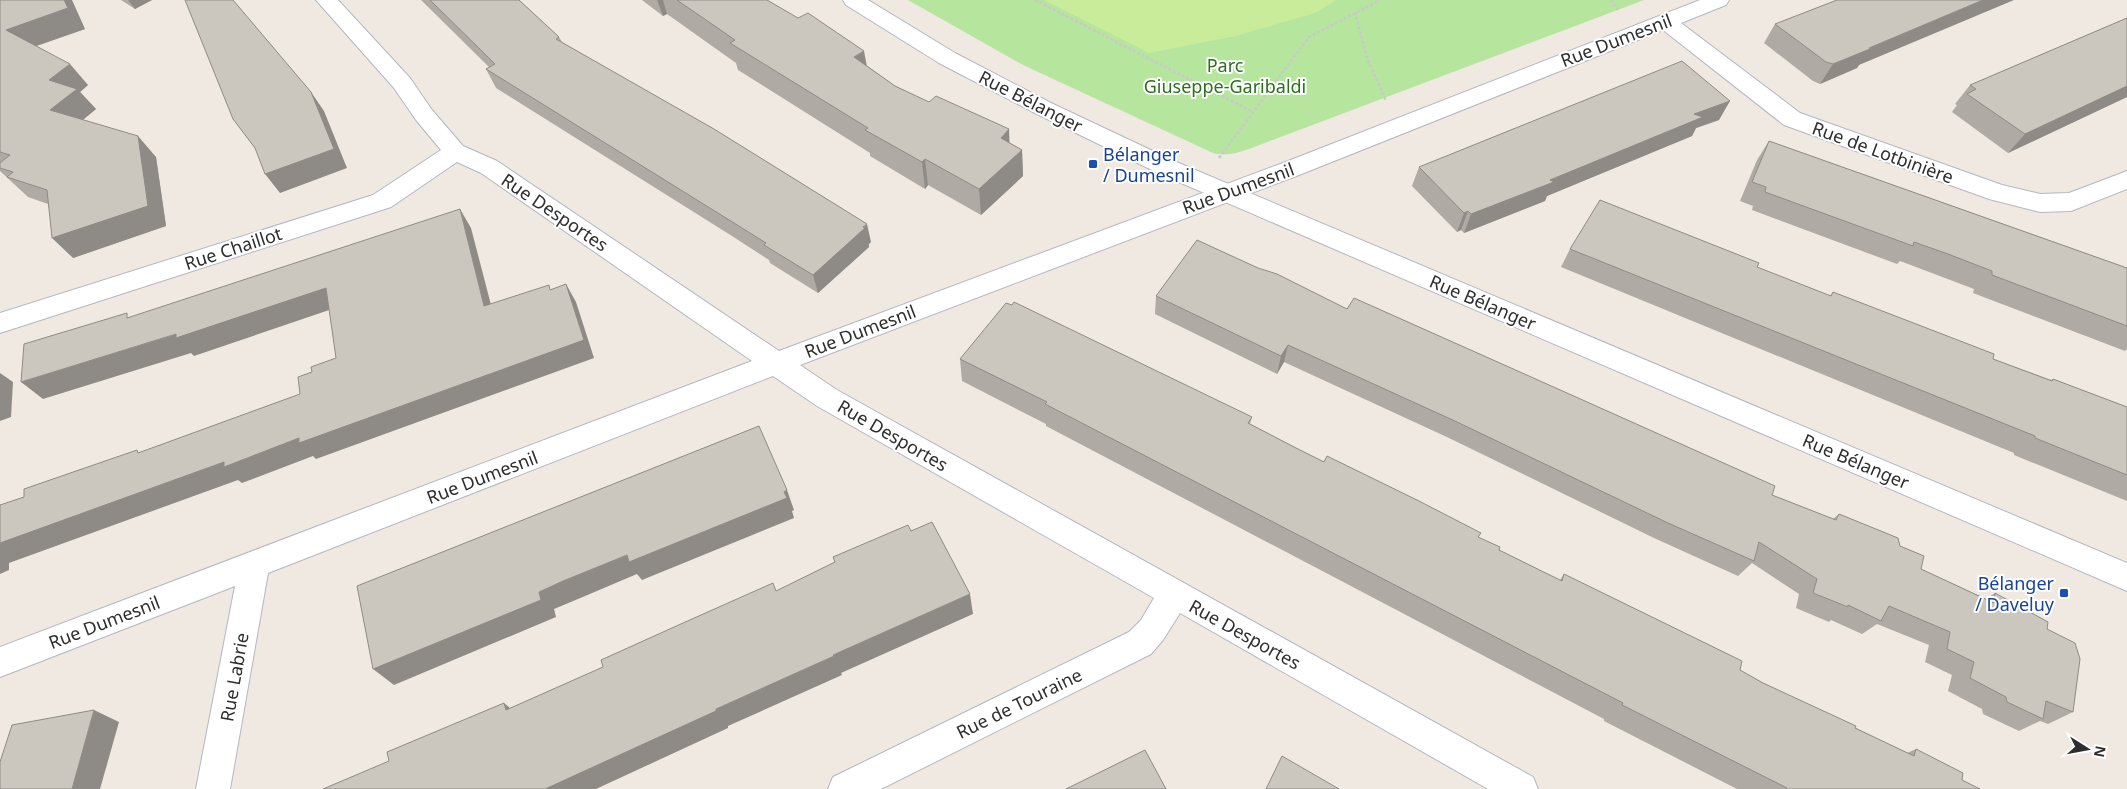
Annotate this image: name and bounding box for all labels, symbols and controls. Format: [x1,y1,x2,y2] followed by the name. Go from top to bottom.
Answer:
[1557,8,1675,72] street label: Rue Dumesnil
[1144,53,1306,98] park label: Parc Giuseppe-Garibaldi
[975,65,1088,138] street label: Rue Bélanger
[1809,115,1957,189] street label: Rue de Lotbinière
[1103,142,1195,187] place label: Bélanger / Dumesnil
[1179,157,1297,219] street label: Rue Dumesnil
[1087,158,1099,170] marker: Bélanger / Dumesnil
[497,167,613,257] street label: Rue Desportes
[181,221,285,275] street label: Rue Chaillot
[1426,269,1540,335] street label: Rue Bélanger
[801,299,919,363] street label: Rue Dumesnil
[833,394,953,476] street label: Rue Desportes
[1799,428,1913,494] street label: Rue Bélanger
[423,445,541,509] street label: Rue Dumesnil
[1975,571,2055,616] place label: Bélanger / Daveluy
[2058,587,2070,599] marker: Bélanger / Daveluy
[45,590,163,654] street label: Rue Dumesnil
[1185,594,1305,674] street label: Rue Desportes
[214,631,254,723] street label: Rue Labrie
[952,662,1086,744] street label: Rue de Touraine
[2062,724,2112,774] north arrow
[2090,744,2111,759] text: N

